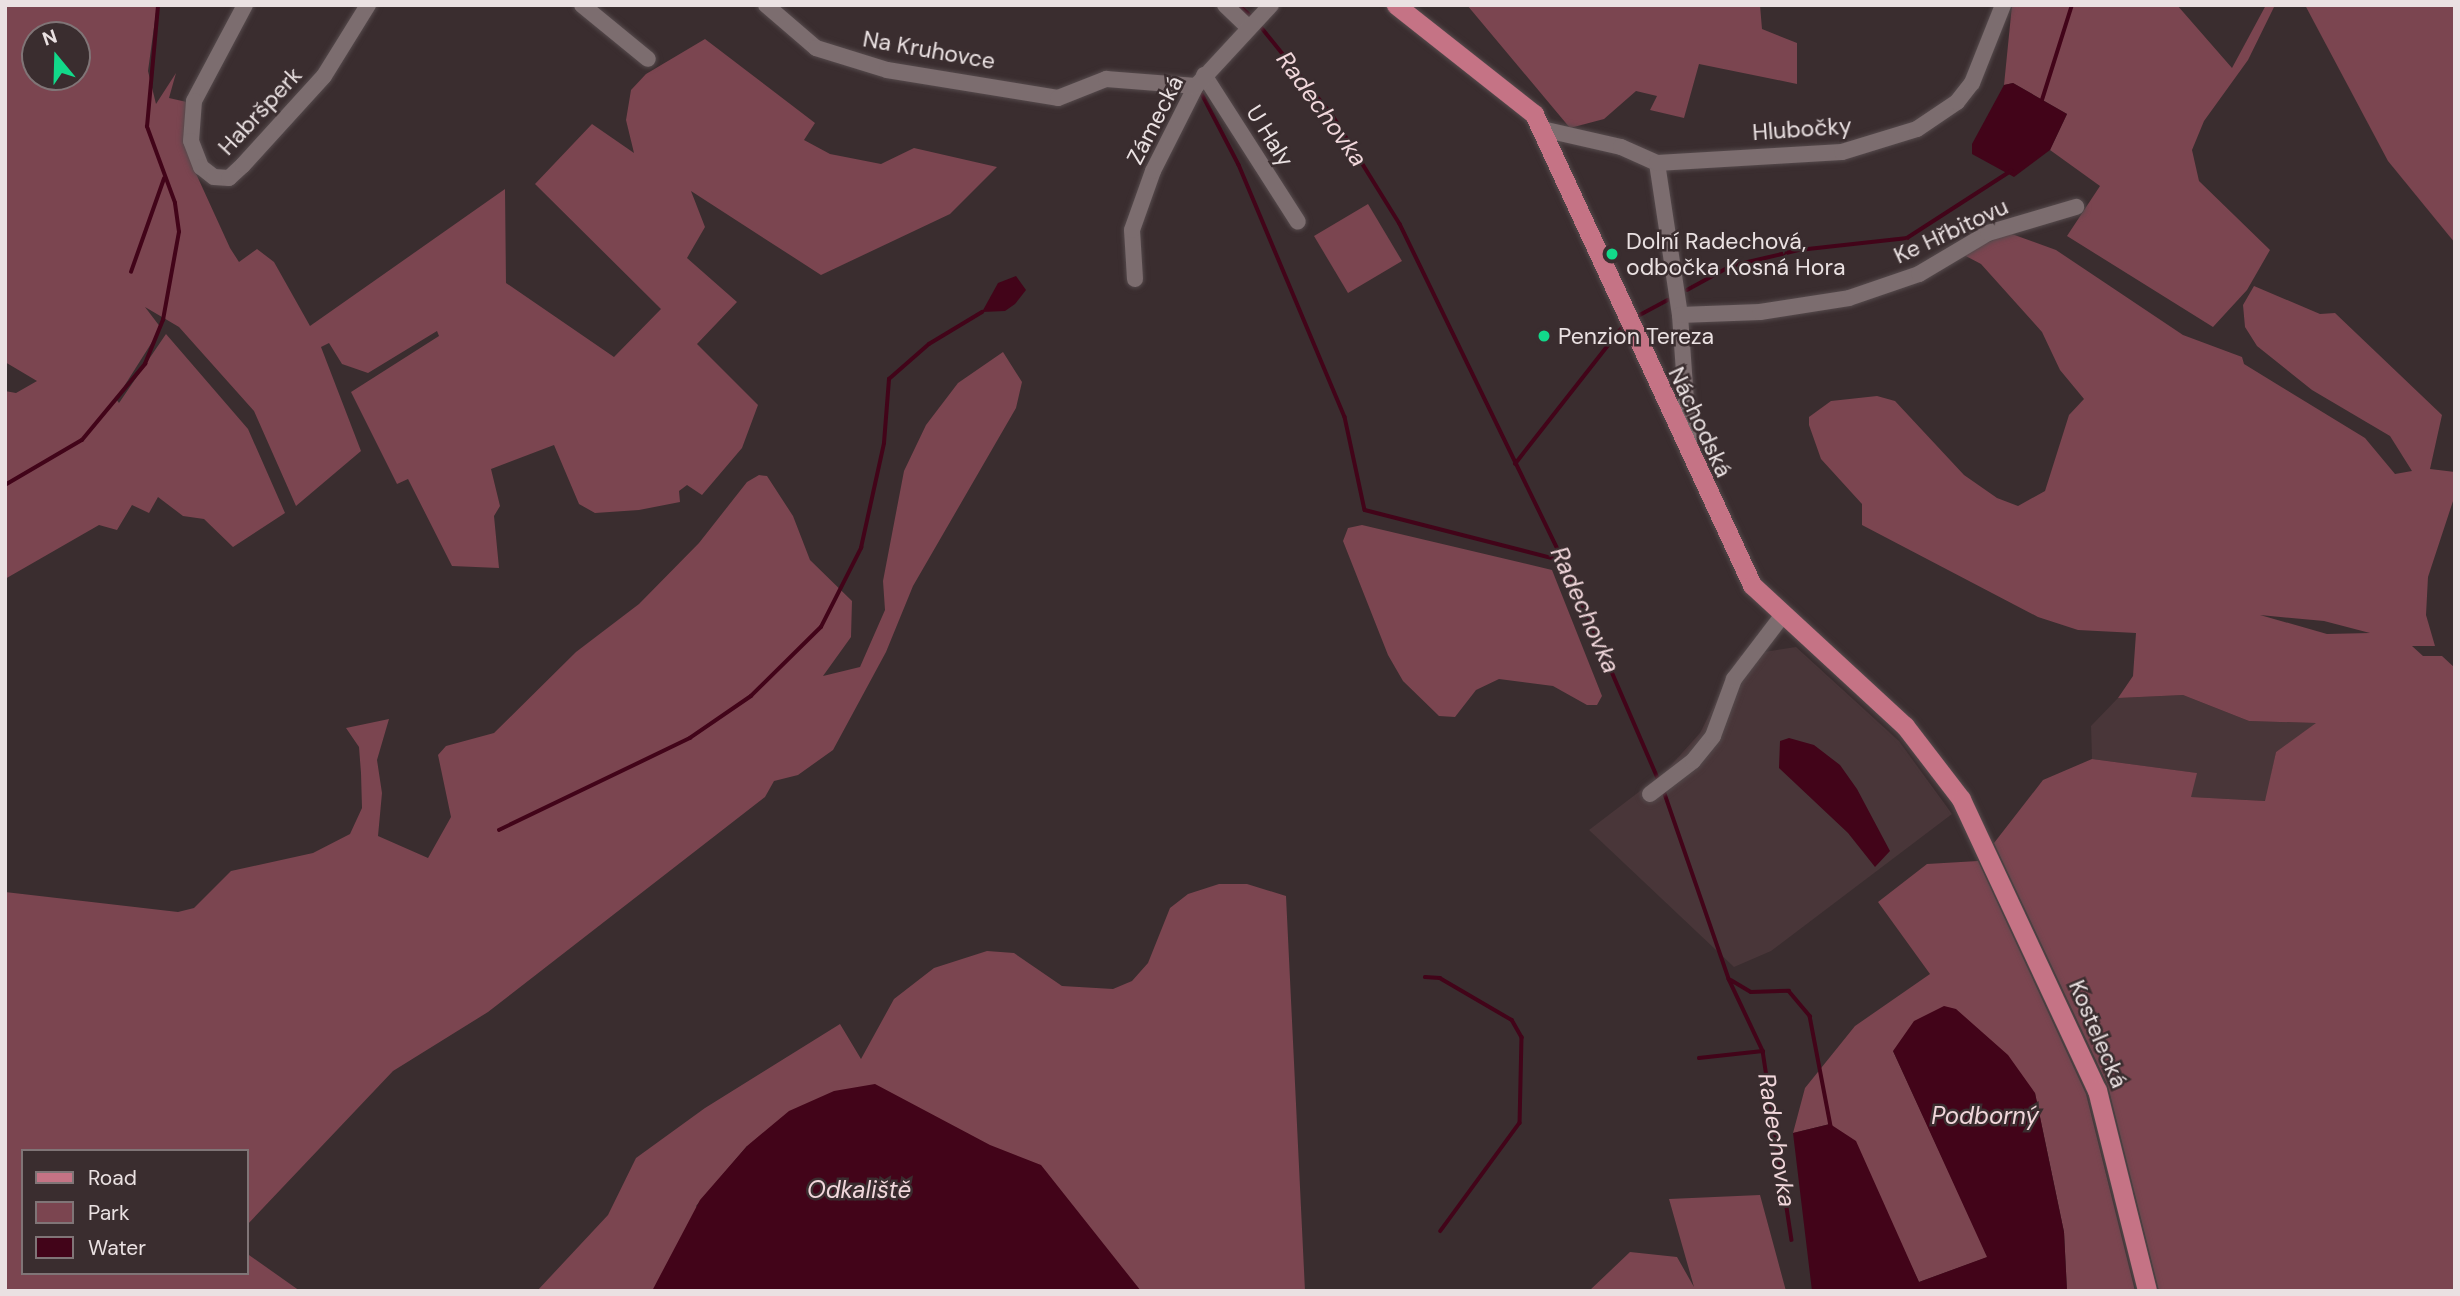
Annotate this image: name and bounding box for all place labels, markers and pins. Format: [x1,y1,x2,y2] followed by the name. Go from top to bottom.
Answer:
[1626,227,1845,281] place label: Dolní Radechová, odbočka Kosná Hora
[1604,246,1620,262] marker: Dolní Radechová, odbočka Kosná Hora
[1558,322,1714,350] place label: Penzion Tereza
[1536,328,1552,344] marker: Penzion Tereza

